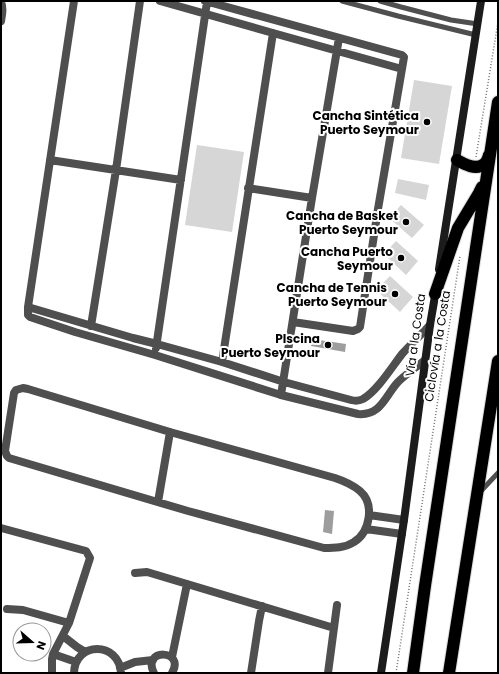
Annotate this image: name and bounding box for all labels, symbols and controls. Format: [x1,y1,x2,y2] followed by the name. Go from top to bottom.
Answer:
[312,107,419,138] place label: Cancha Sintética Puerto Seymour
[422,117,432,127] marker: Cancha Sintética Puerto Seymour
[286,207,398,238] place label: Cancha de Basket Puerto Seymour
[401,217,411,227] marker: Cancha de Basket Puerto Seymour
[301,243,393,274] place label: Cancha Puerto Seymour
[396,253,406,263] marker: Cancha Puerto Seymour
[277,279,387,310] place label: Cancha de Tennis Puerto Seymour
[390,289,400,299] marker: Cancha de Tennis Puerto Seymour
[420,289,454,403] street label: Ciclovía a la Costa
[401,292,429,378] street label: Vía a la Costa
[221,330,320,361] place label: PIscina Puerto Seymour
[323,340,333,350] marker: PIscina Puerto Seymour
[12,622,52,662] north arrow
[32,639,50,652] text: N

